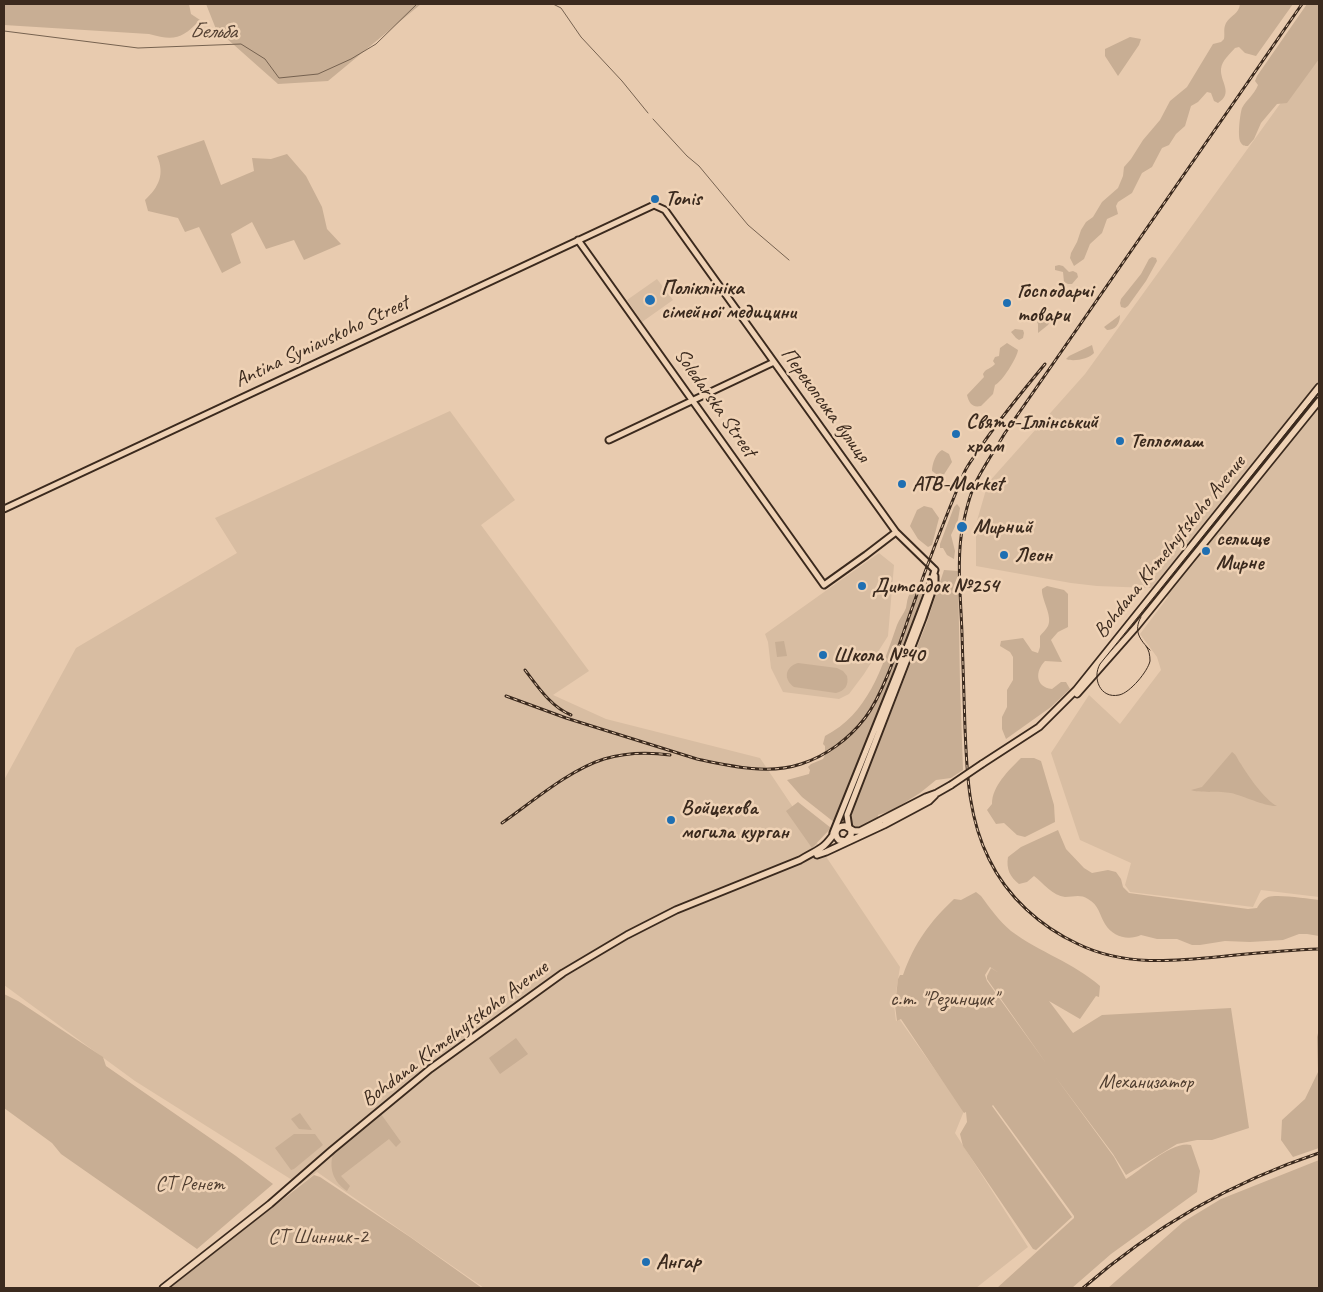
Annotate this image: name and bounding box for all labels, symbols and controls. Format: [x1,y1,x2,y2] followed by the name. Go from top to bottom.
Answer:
[189,18,237,46] water label: Бельба
[665,186,701,212] place label: Tonis
[649,193,661,205] marker: Tonis
[661,275,796,325] place label: Поліклініка сімейної медицини
[1017,278,1093,328] place label: Господарчі товари
[231,291,413,393] street label: Antina Syniavskoho Street
[643,293,657,307] marker: Поліклініка сімейної медицини
[1001,297,1013,309] marker: Господарчі товари
[775,343,875,467] street label: Перекопська вулиця
[668,344,762,462] street label: Soledarska Street
[966,409,1098,459] place label: Свято-Іллінський храм
[950,428,962,440] marker: Свято-Іллінський храм
[1130,428,1203,454] place label: Тепломаш
[1114,435,1126,447] marker: Тепломаш
[1089,451,1251,643] street label: Bohdana Khmelnytskoho Avenue
[912,471,1003,497] place label: ATB-Market
[896,478,908,490] marker: ATB-Market
[973,514,1032,540] place label: Мирний
[955,520,969,534] marker: Мирний
[1216,526,1269,576] place label: селище Мирне
[1014,542,1052,568] place label: Леон
[1200,545,1212,557] marker: селище Мирне
[998,549,1010,561] marker: Леон
[872,573,999,599] place label: Дитсадок №254
[856,580,868,592] marker: Дитсадок №254
[833,642,924,668] place label: Школа №40
[817,649,829,661] marker: Школа №40
[681,795,789,845] place label: Войцехова могила курган
[665,814,677,826] marker: Войцехова могила курган
[357,955,553,1113] street label: Bohdana Khmelnytskoho Avenue
[890,986,998,1012] park label: с.т. "Резинщик"
[1099,1069,1193,1095] park label: Механизатор
[155,1171,225,1197] park label: СТ Ренет
[268,1224,368,1250] park label: СТ Шинник-2
[656,1249,701,1275] place label: Ангар
[640,1256,652,1268] marker: Ангар

